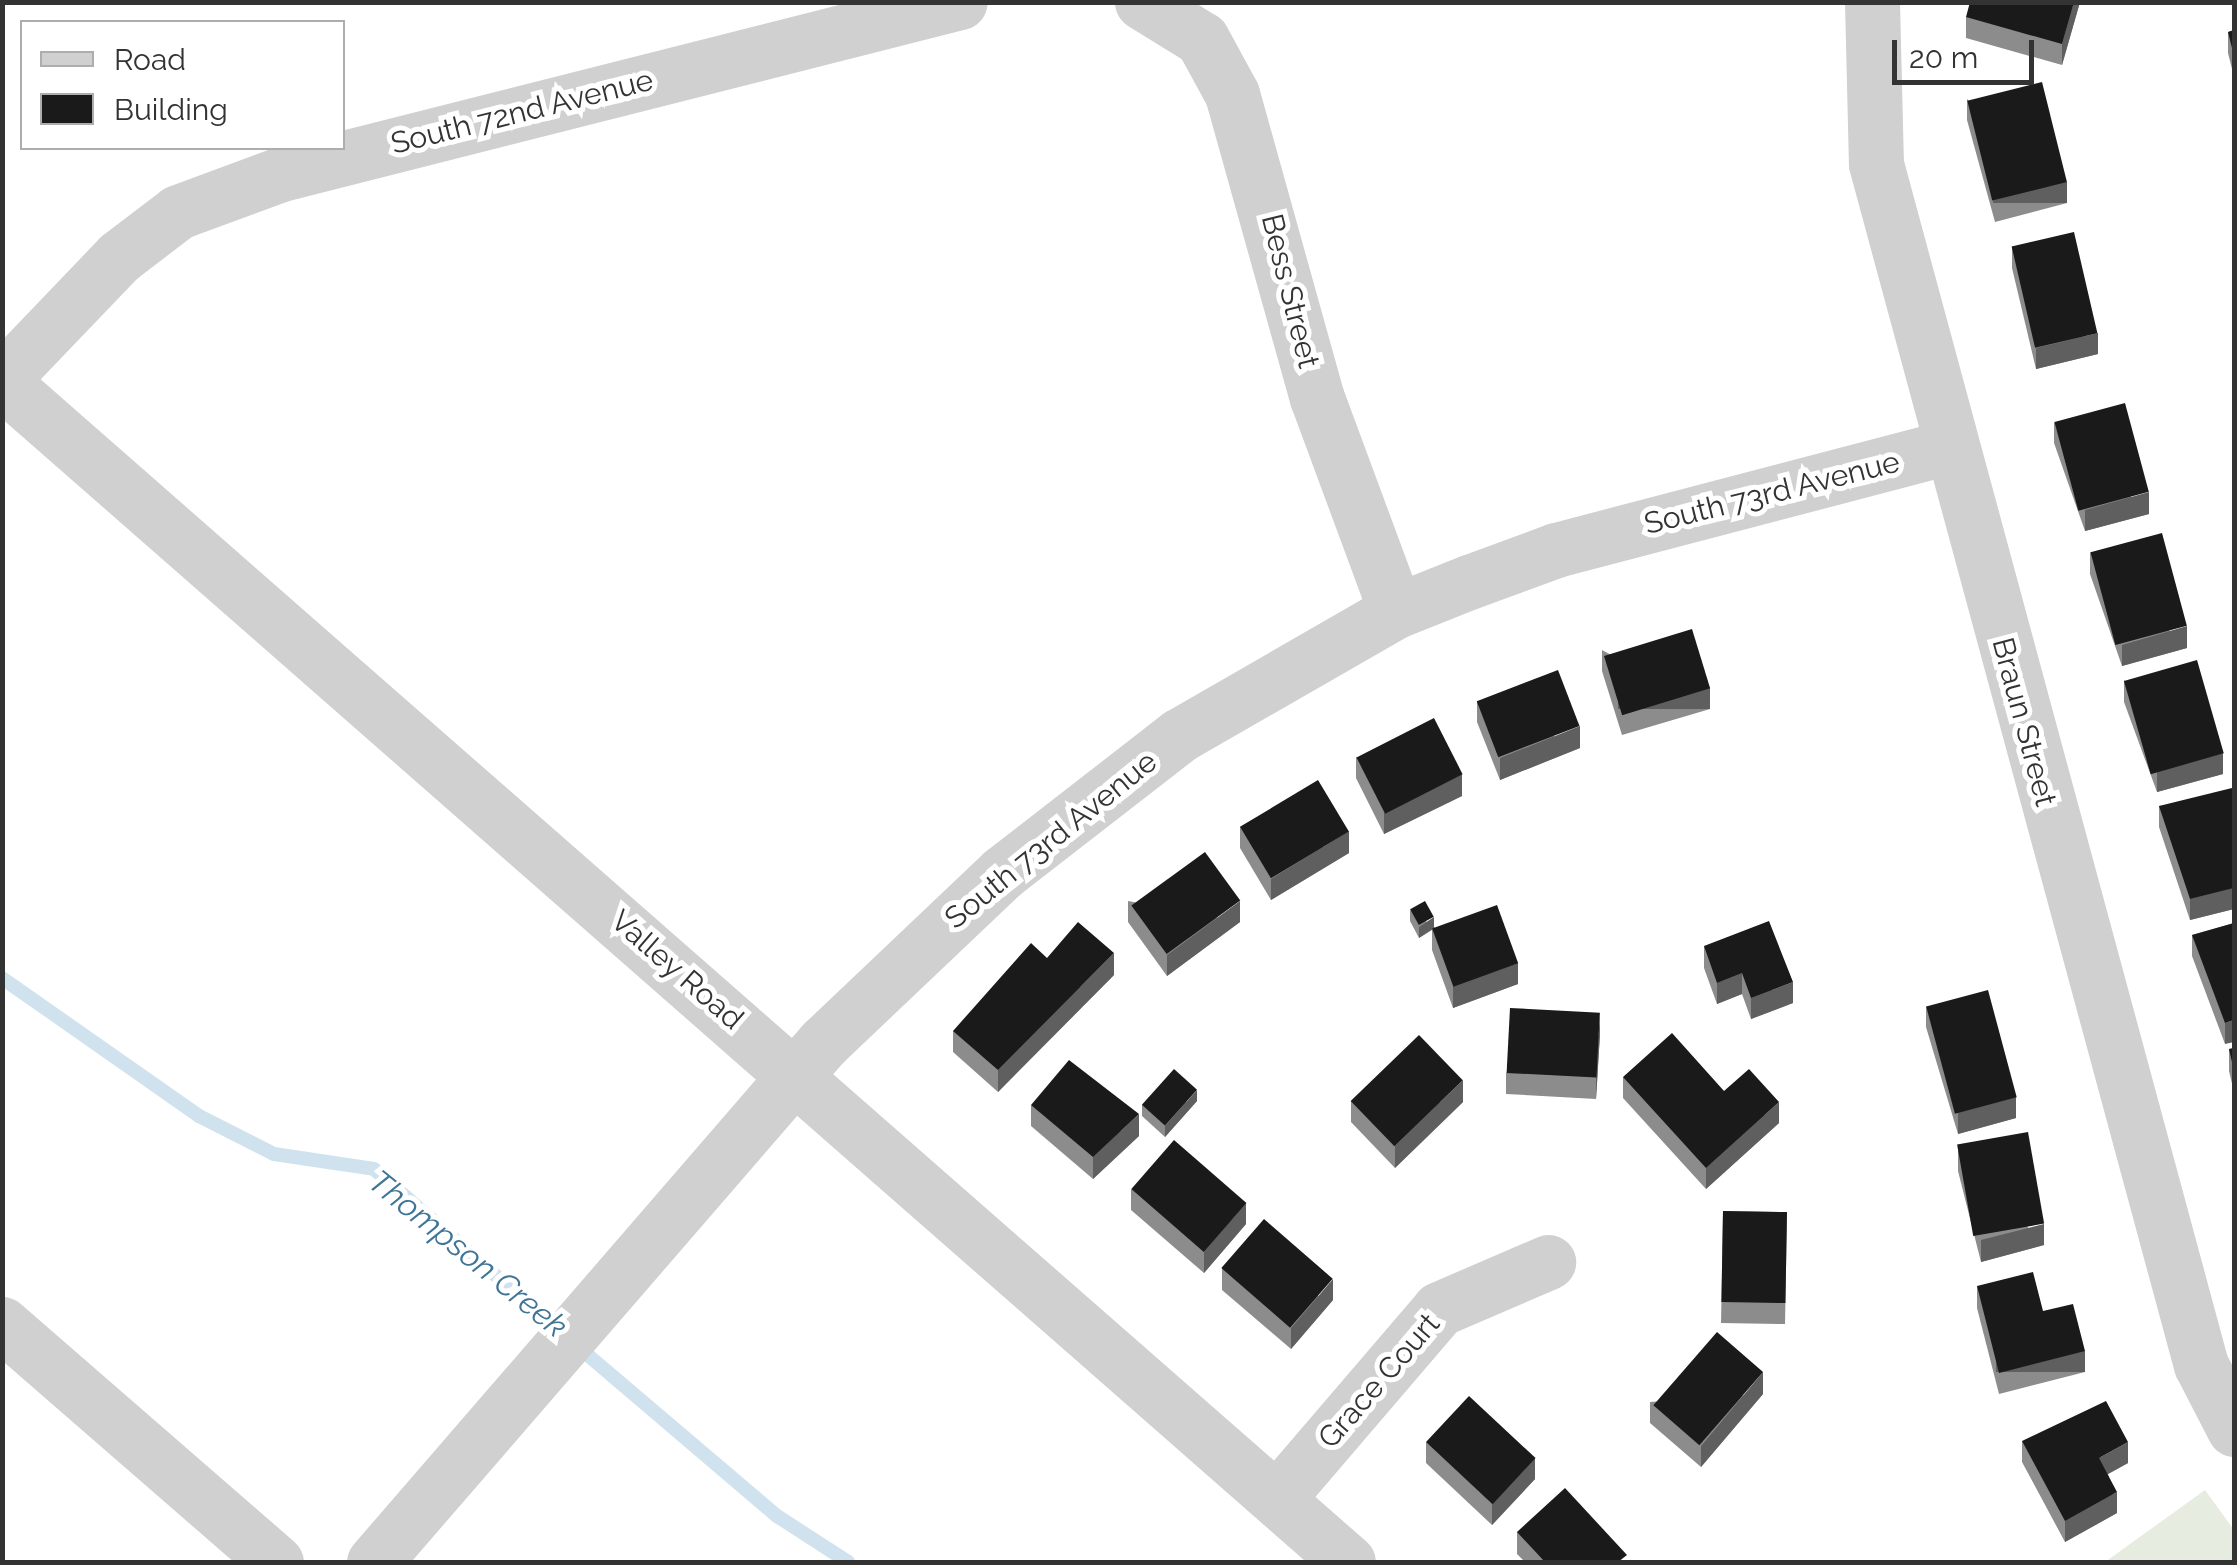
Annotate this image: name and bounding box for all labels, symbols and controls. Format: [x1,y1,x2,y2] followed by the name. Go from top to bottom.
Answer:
[20,20,345,150] legend
[1897,20,2040,82] scale bar
[1909,40,1978,75] text: 20 m
[114,42,186,77] text: Road
[387,62,657,162] street label: South 72nd Avenue
[114,92,228,127] text: Building
[1253,210,1327,372] street label: Bess Street
[1640,444,1904,542] street label: South 73rd Avenue
[1984,634,2064,810] street label: Braun Street
[938,743,1164,937] street label: South 73rd Avenue
[603,902,751,1038] street label: Valley Road
[361,1162,575,1346] water label: Thompson Creek
[1311,1306,1447,1456] street label: Grace Court

